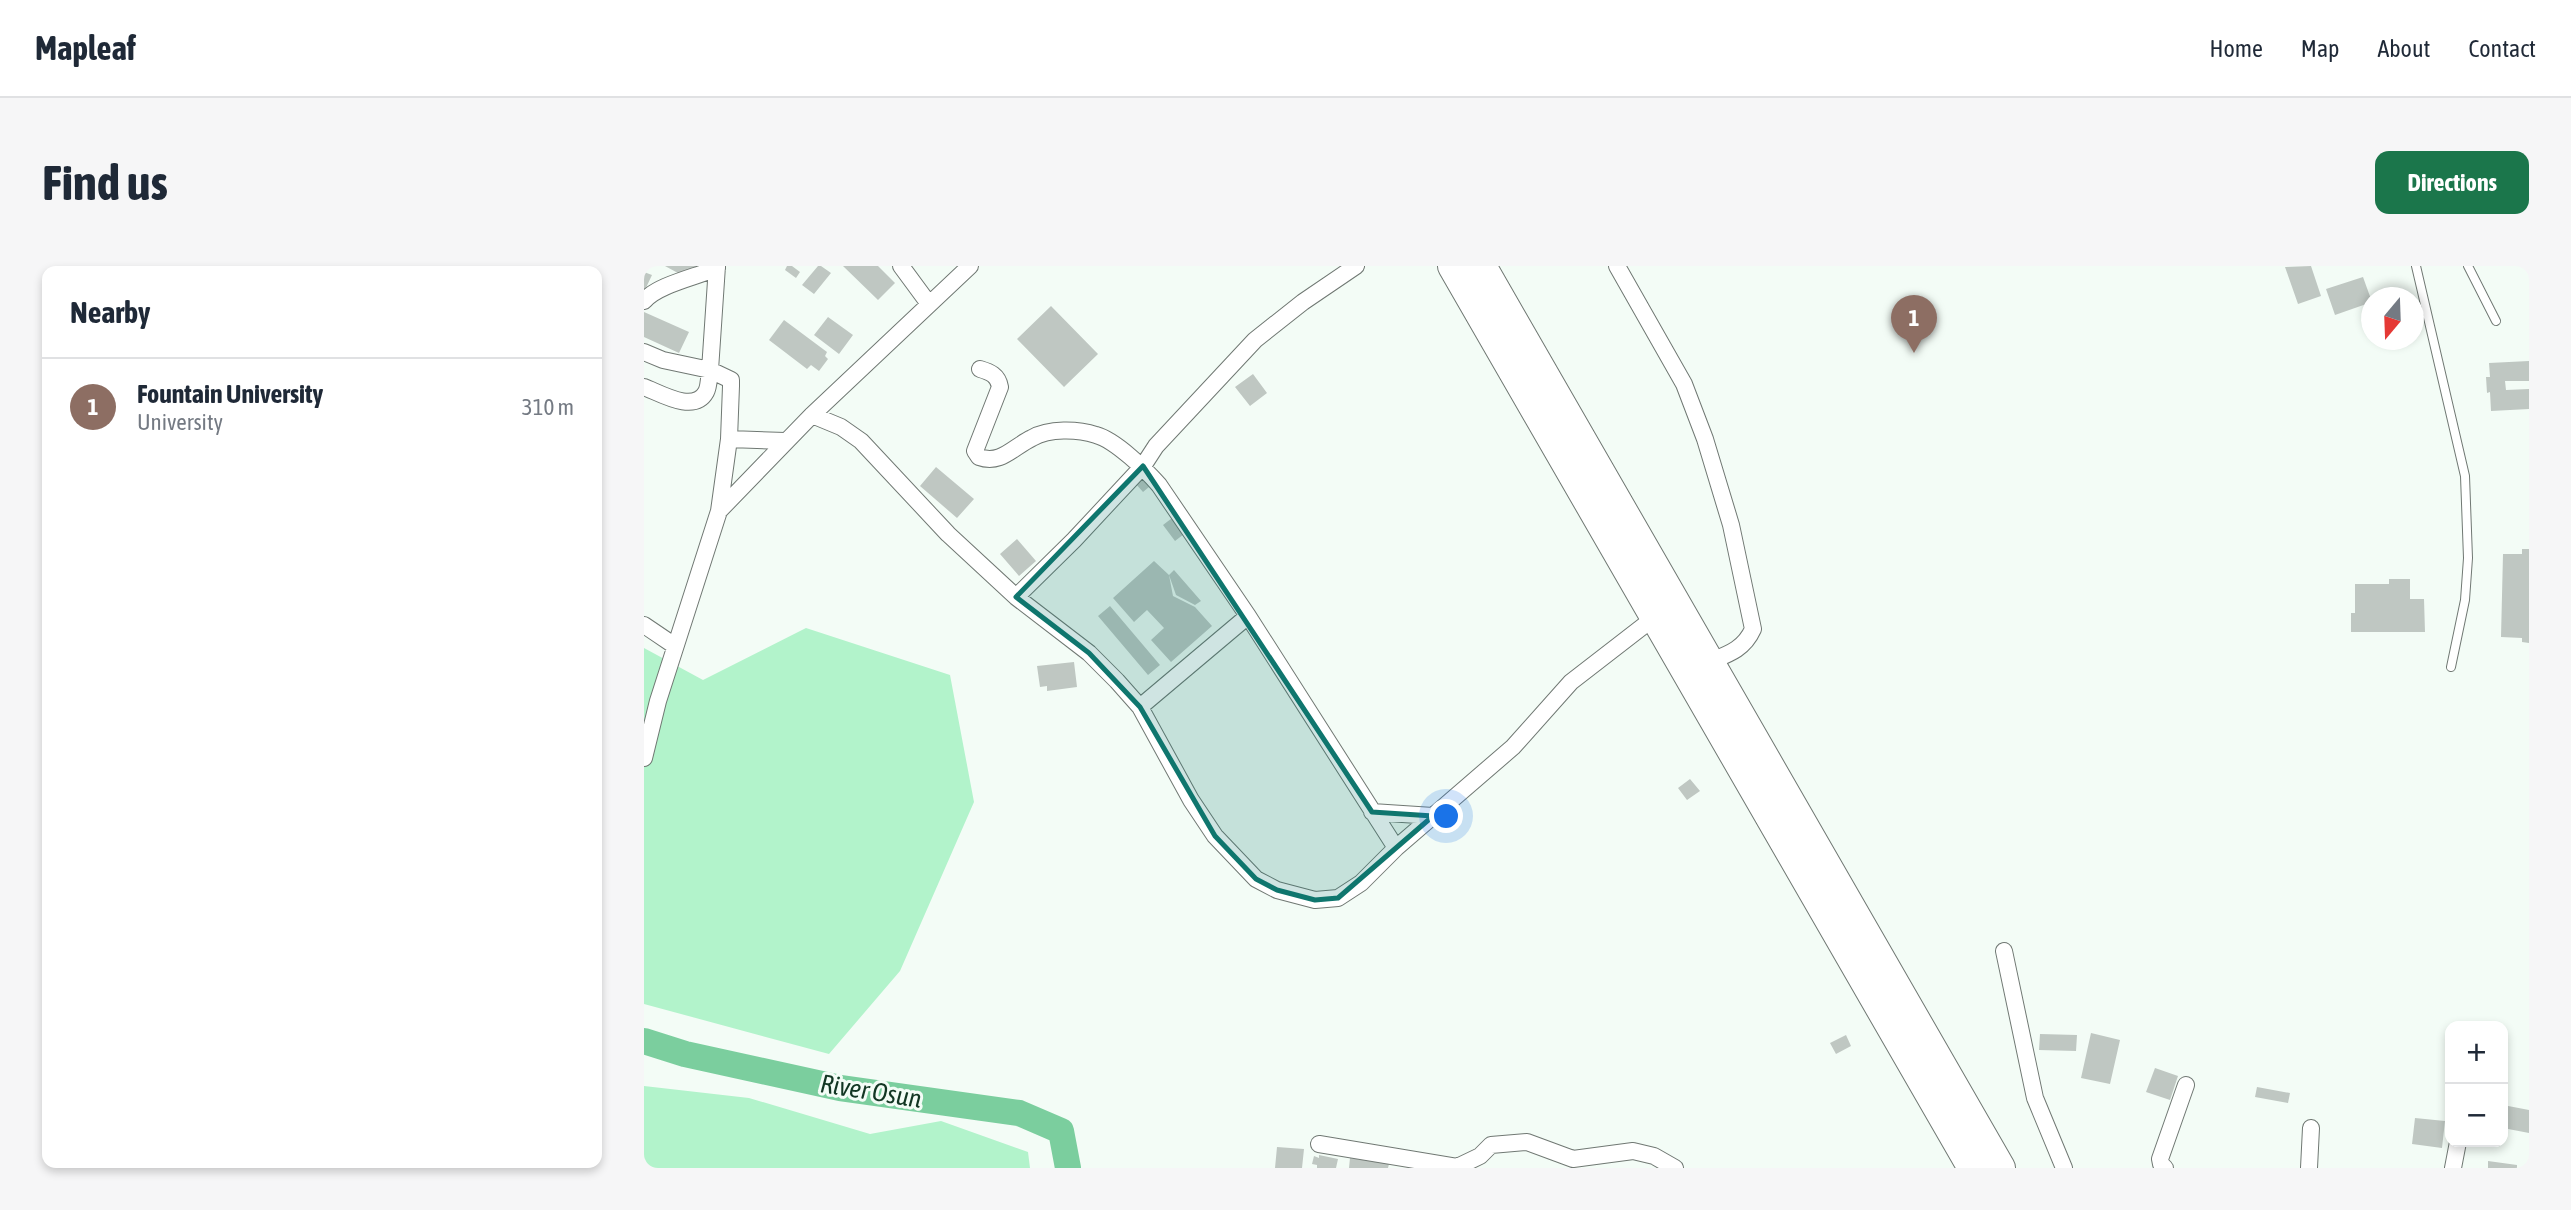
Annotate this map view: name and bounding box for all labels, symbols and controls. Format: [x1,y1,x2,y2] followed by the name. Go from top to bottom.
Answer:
[35,29,136,67] text: Mapleaf
[2209,35,2263,62] text: Home
[2301,35,2339,62] text: Map
[2377,35,2430,62] text: About
[2468,35,2536,62] text: Contact
[2375,151,2529,214] button: Directions
[42,154,168,210] text: Find us
[2361,287,2424,350] north arrow
[70,295,150,329] text: Nearby
[1891,295,1937,353] pin: 1
[137,379,323,409] text: Fountain University
[88,394,98,420] text: 1
[522,394,574,420] text: 310 m
[137,409,223,435] text: University
[1429,799,1463,833] your location
[2445,1021,2508,1147] map controls
[2445,1021,2508,1084] button: +
[818,1068,924,1114] water label: River Osun
[2445,1084,2508,1147] button: −

